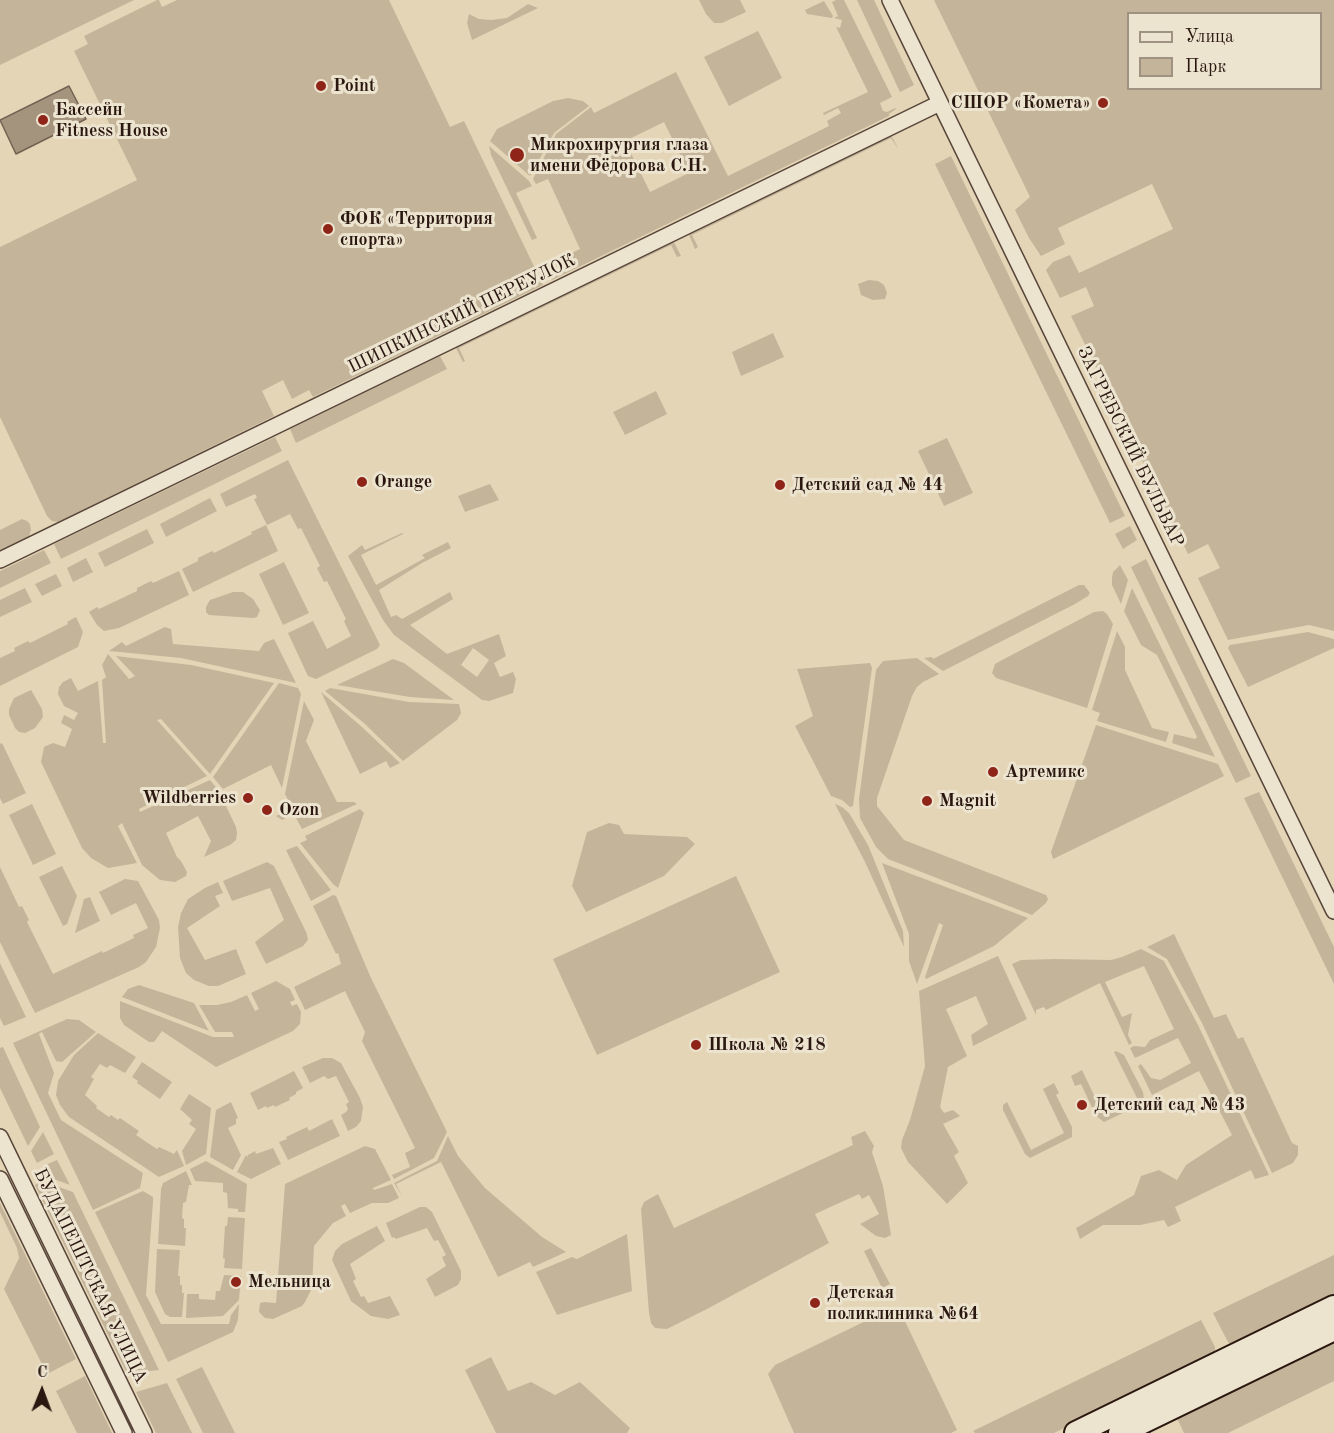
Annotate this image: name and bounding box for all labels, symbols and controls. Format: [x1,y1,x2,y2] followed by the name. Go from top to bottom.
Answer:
[1127,12,1322,90] legend
[1185,28,1234,46] text: Улица
[1185,58,1226,76] text: Парк
[333,75,376,97] place label: Point
[314,79,328,93] marker: Point
[951,92,1091,114] place label: СШОР «Комета»
[1096,96,1110,110] marker: СШОР «Комета»
[55,99,168,142] place label: Бассейн Fitness House
[36,113,50,127] marker: Бассейн Fitness House
[530,134,709,176] place label: Микрохирургия глаза имени Фёдорова С.Н.
[508,146,526,164] marker: Микрохирургия глаза имени Фёдорова С.Н.
[340,208,493,250] place label: ФОК «Территория спорта»
[321,222,335,236] marker: ФОК «Территория спорта»
[345,249,579,379] street label: ШИПКИНСКИЙ ПЕРЕУЛОК
[1072,343,1188,551] street label: ЗАГРЕБСКИЙ БУЛЬВАР
[374,471,432,493] place label: Orange
[792,474,943,496] place label: Детский сад № 44
[355,475,369,489] marker: Orange
[773,478,787,492] marker: Детский сад № 44
[1005,761,1085,783] place label: Артемикс
[986,765,1000,779] marker: Артемикс
[142,787,236,809] place label: Wildberries
[939,790,996,812] place label: Magnit
[241,791,255,805] marker: Wildberries
[920,794,934,808] marker: Magnit
[279,799,319,821] place label: Ozon
[260,803,274,817] marker: Ozon
[708,1034,826,1056] place label: Школа № 218
[689,1038,703,1052] marker: Школа № 218
[1094,1094,1245,1116] place label: Детский сад № 43
[1075,1098,1089,1112] marker: Детский сад № 43
[28,1165,152,1387] street label: БУДАПЕШТСКАЯ УЛИЦА
[248,1271,331,1293] place label: Мельница
[229,1275,243,1289] marker: Мельница
[827,1282,979,1324] place label: Детская поликлиника №64
[808,1296,822,1310] marker: Детская поликлиника №64
[12,1361,72,1421] north arrow

